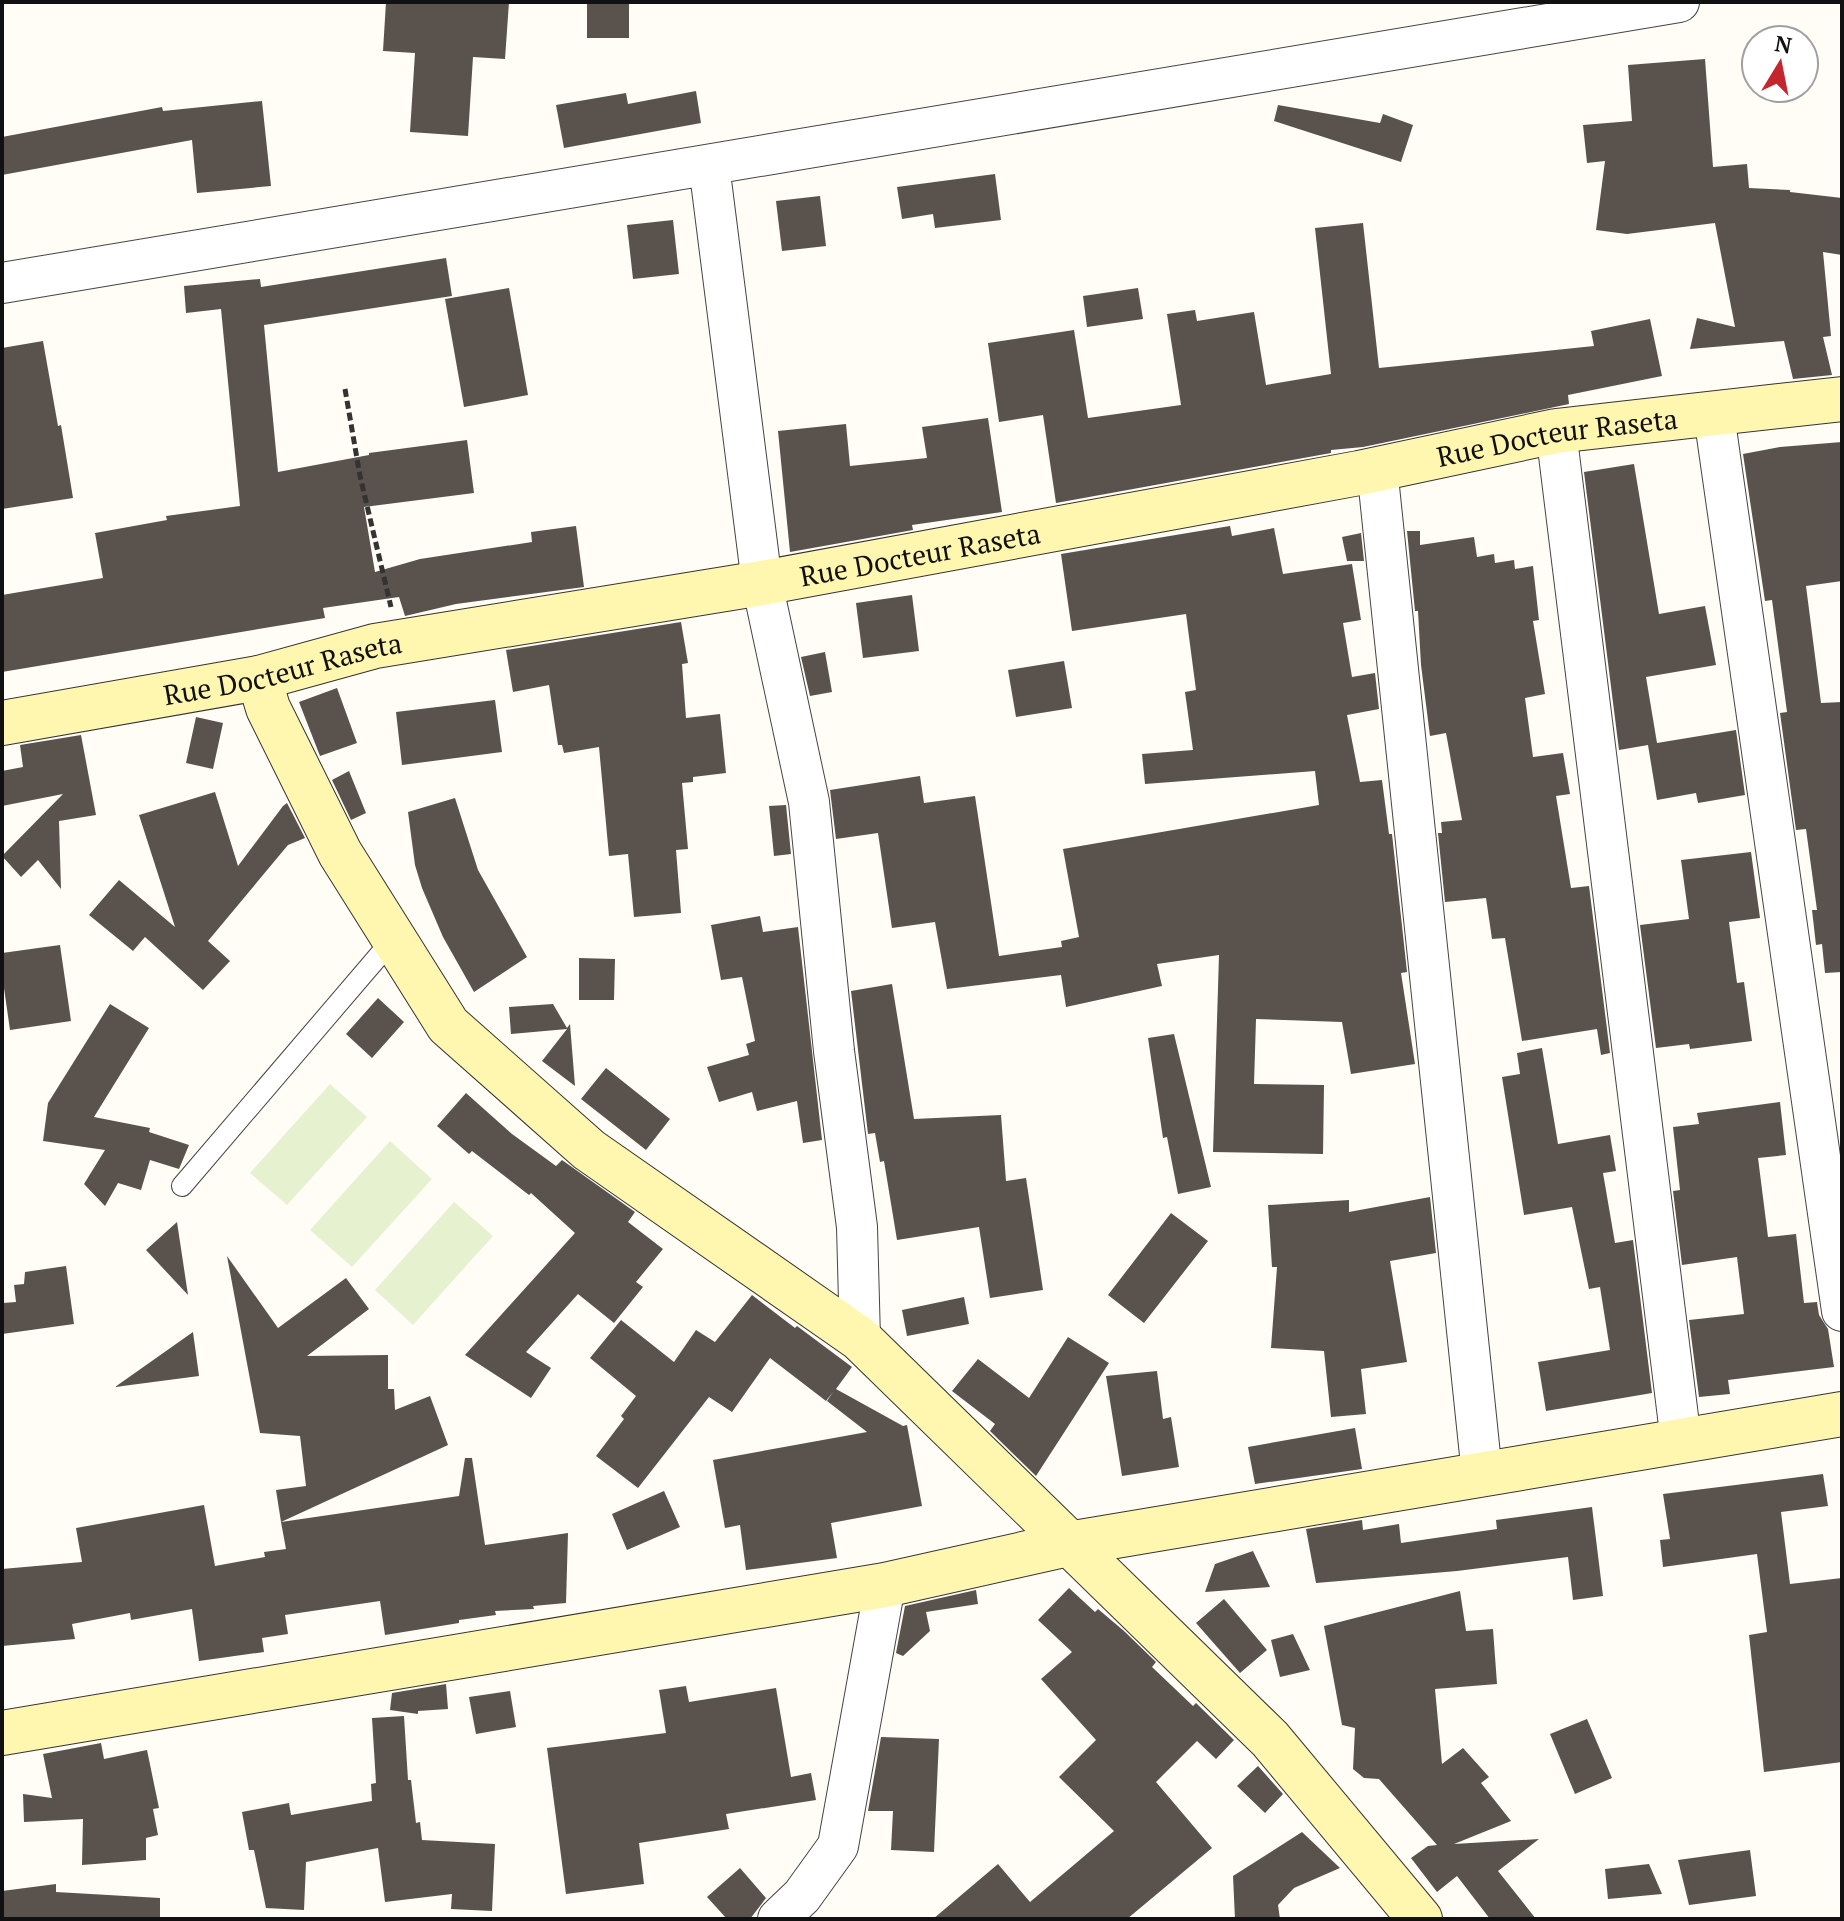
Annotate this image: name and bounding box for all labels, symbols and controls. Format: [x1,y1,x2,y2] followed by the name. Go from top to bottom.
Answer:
[1740,24,1820,104] north arrow
[1773,28,1795,60] text: N
[1433,399,1680,474] street label: Rue Docteur Raseta
[797,514,1043,594] street label: Rue Docteur Raseta
[160,623,404,713] street label: Rue Docteur Raseta

